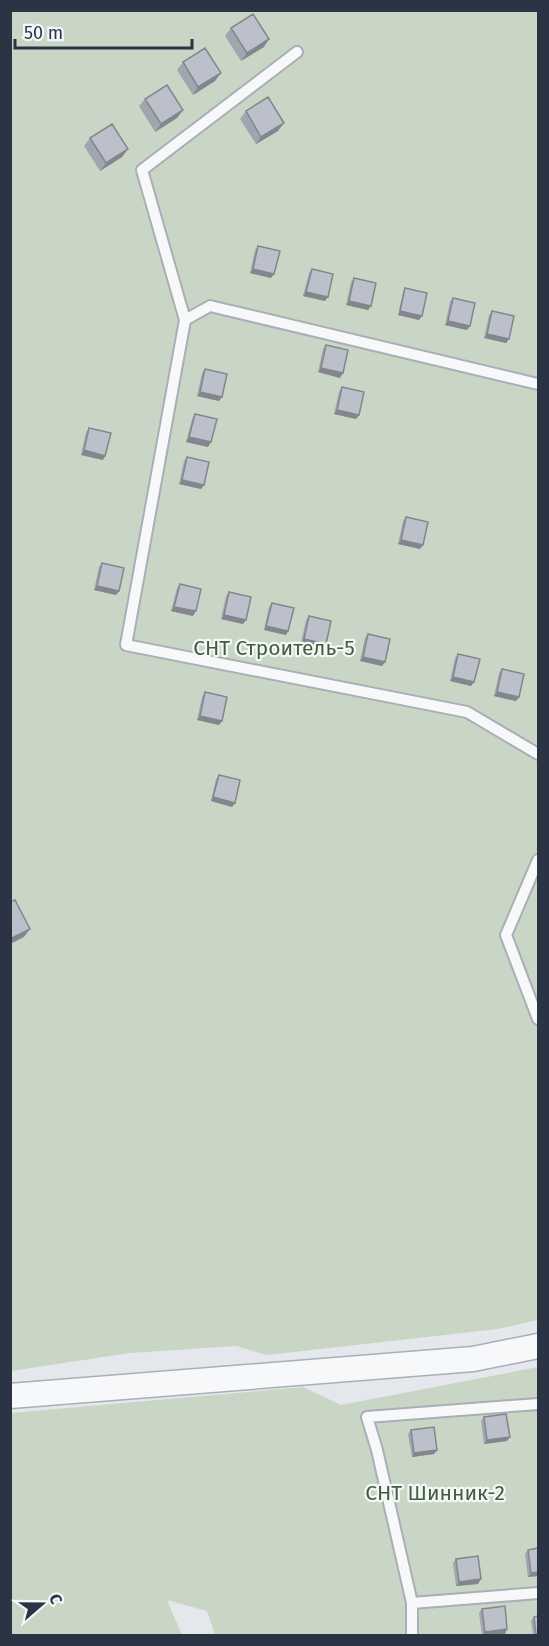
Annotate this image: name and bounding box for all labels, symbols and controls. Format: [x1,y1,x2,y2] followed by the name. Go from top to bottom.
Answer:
[15,12,192,50] scale bar
[24,22,63,44] text: 50 m
[193,635,355,661] park label: СНТ Строитель-5
[365,1480,505,1506] park label: СНТ Шинник-2
[12,1574,72,1634] north arrow
[45,1591,66,1607] text: С

